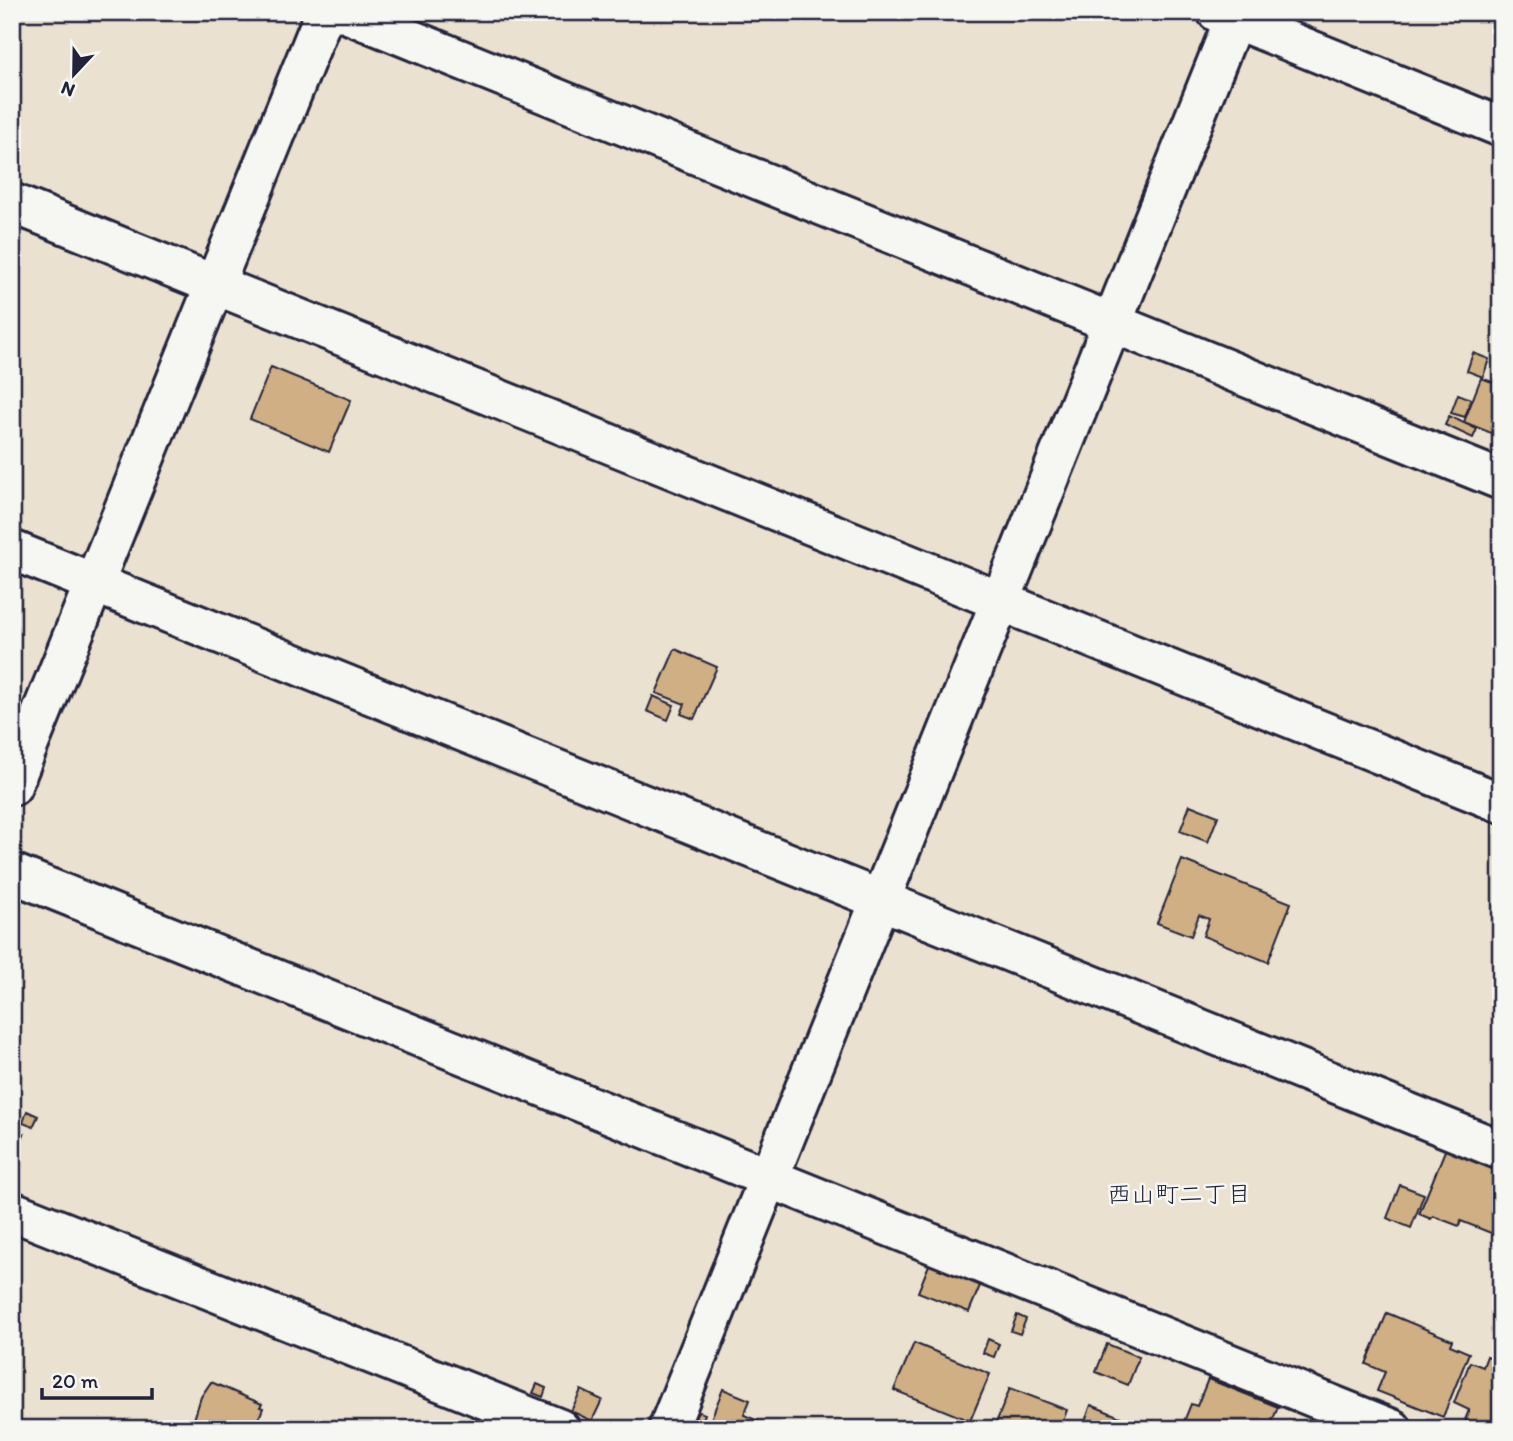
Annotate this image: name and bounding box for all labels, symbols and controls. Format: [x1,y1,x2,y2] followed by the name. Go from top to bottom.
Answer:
[38,38,108,108] north arrow
[58,76,78,102] text: N
[1107,1179,1251,1208] district label: 西山町二丁目
[42,1357,152,1401] scale bar
[52,1368,99,1393] text: 20 m

